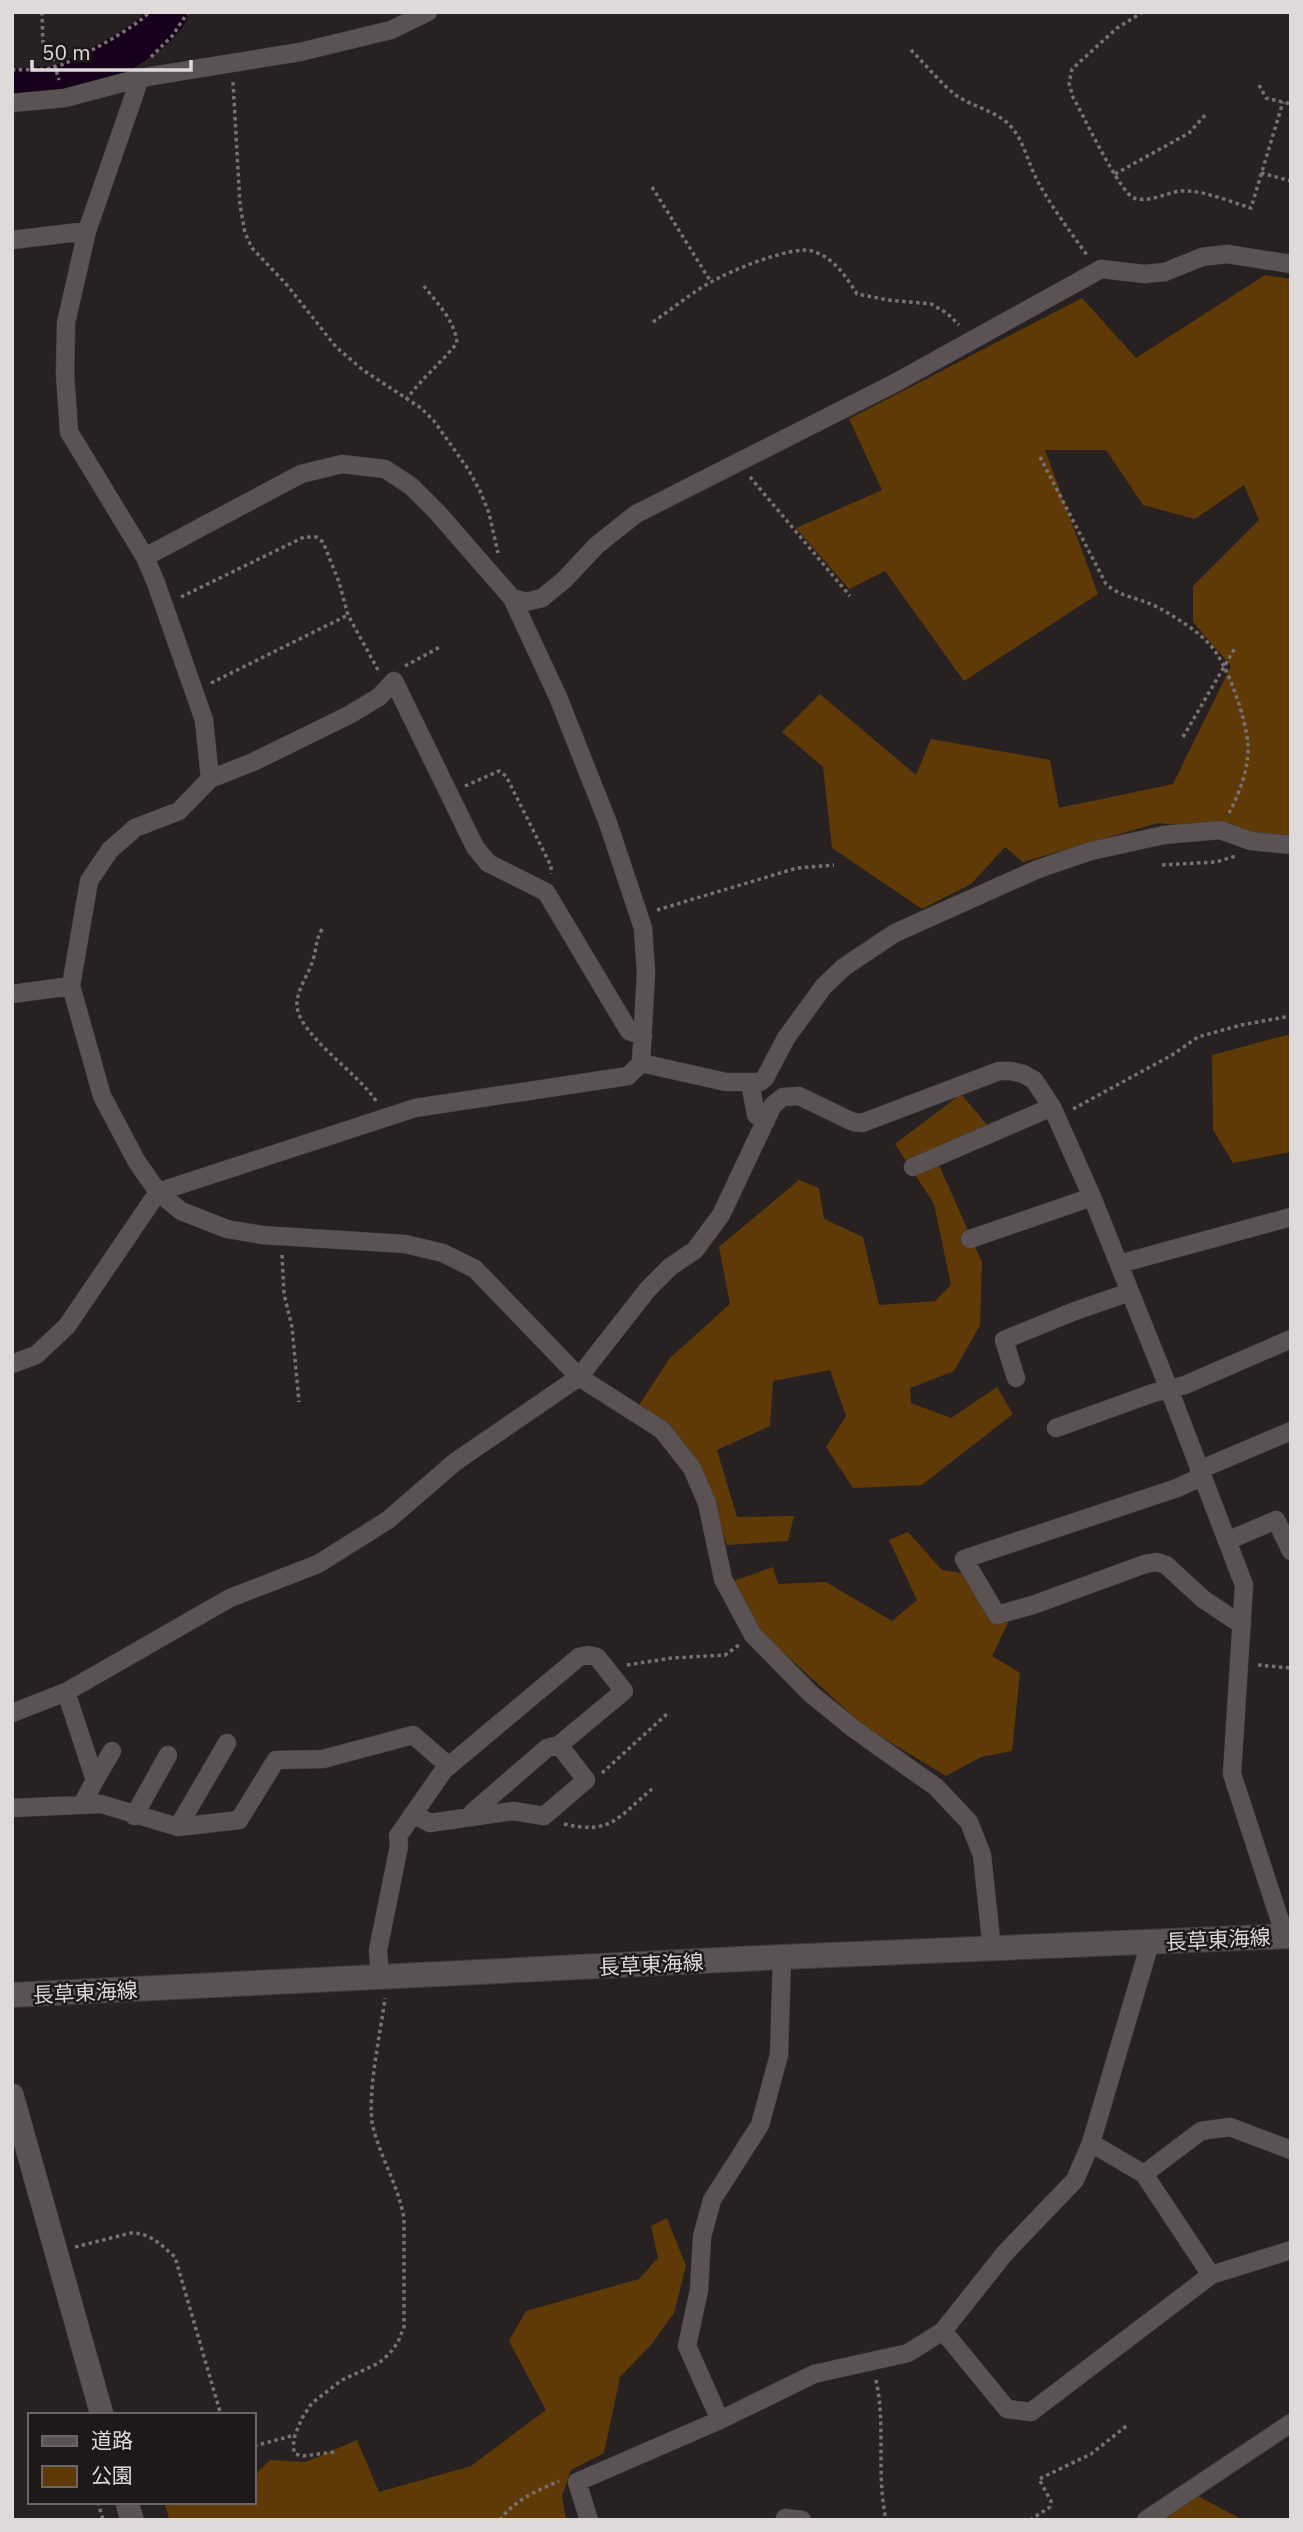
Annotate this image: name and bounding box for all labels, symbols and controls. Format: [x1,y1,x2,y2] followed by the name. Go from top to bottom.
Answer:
[32,28,191,72] scale bar
[42,38,91,66] text: 50 m
[1165,1922,1271,1956] street label: 長草東海線
[598,1947,704,1981] street label: 長草東海線
[32,1975,138,2009] street label: 長草東海線
[28,2413,256,2504] legend
[91,2426,133,2454] text: 道路
[91,2461,133,2489] text: 公園

